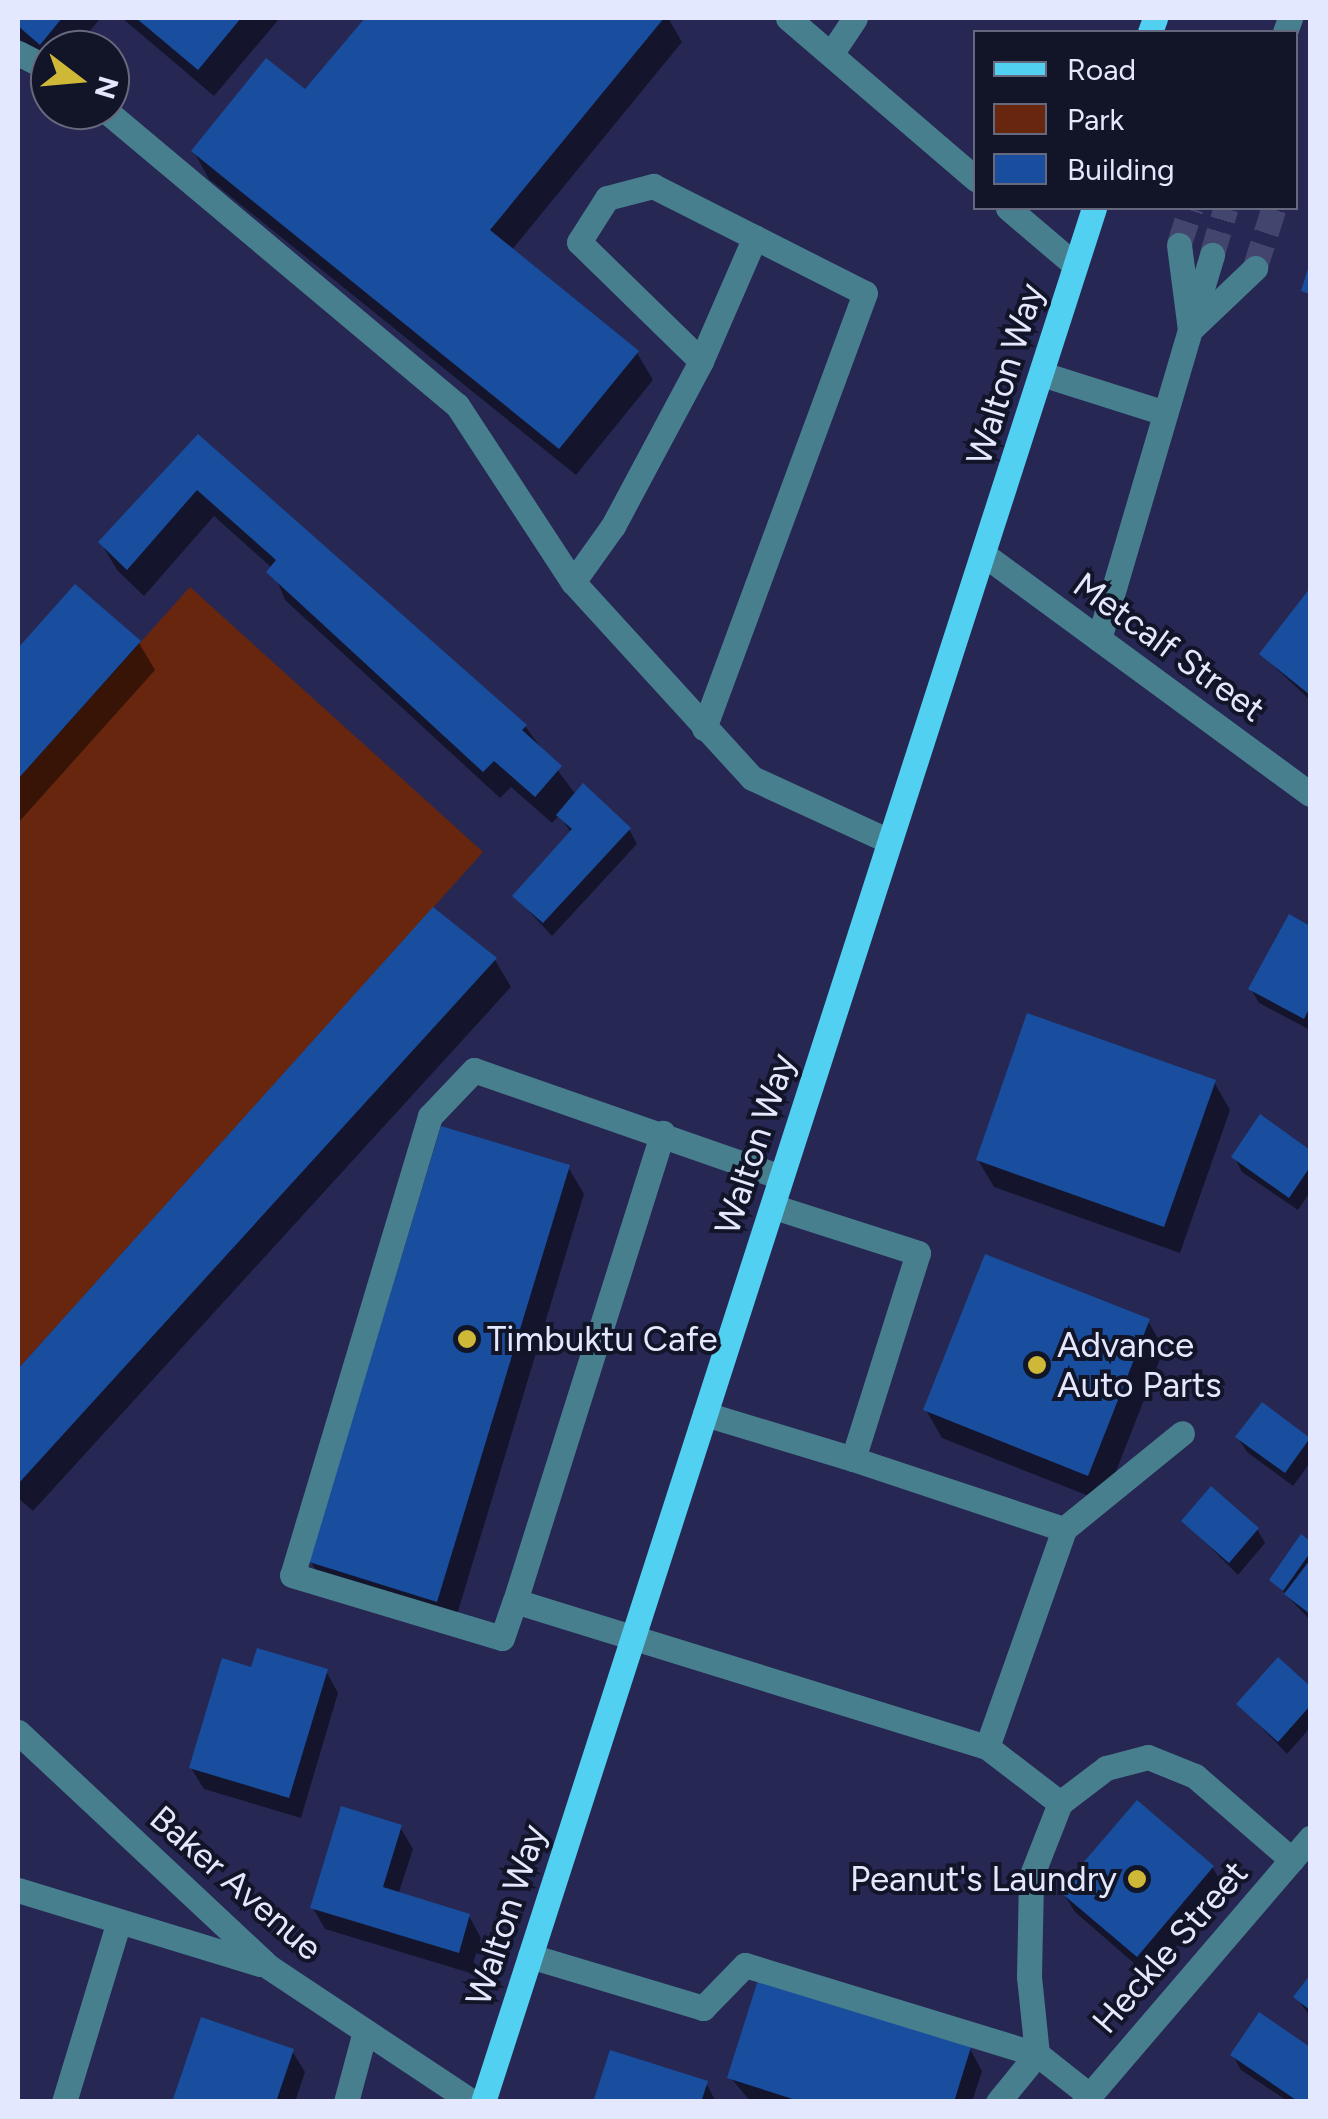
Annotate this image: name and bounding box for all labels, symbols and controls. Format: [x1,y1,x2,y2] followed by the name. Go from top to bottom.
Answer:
[30,30,130,130] north arrow
[973,30,1298,210] legend
[1067,51,1136,88] text: Road
[88,73,126,103] text: N
[1067,101,1124,138] text: Park
[1067,151,1175,188] text: Building
[958,278,1052,470] street label: Walton Way
[1065,564,1273,730] street label: Metcalf Street
[706,1048,804,1240] street label: Walton Way
[487,1318,718,1360] place label: Timbuktu Cafe
[1057,1324,1221,1406] place label: Advance Auto Parts
[456,1328,478,1350] marker: Timbuktu Cafe
[1026,1354,1048,1376] marker: Advance Auto Parts
[142,1797,330,1969] street label: Baker Avenue
[457,1819,555,2011] street label: Walton Way
[1084,1852,1256,2042] street label: Heckle Street
[850,1858,1117,1900] place label: Peanut's Laundry
[1126,1868,1148,1890] marker: Peanut's Laundry

